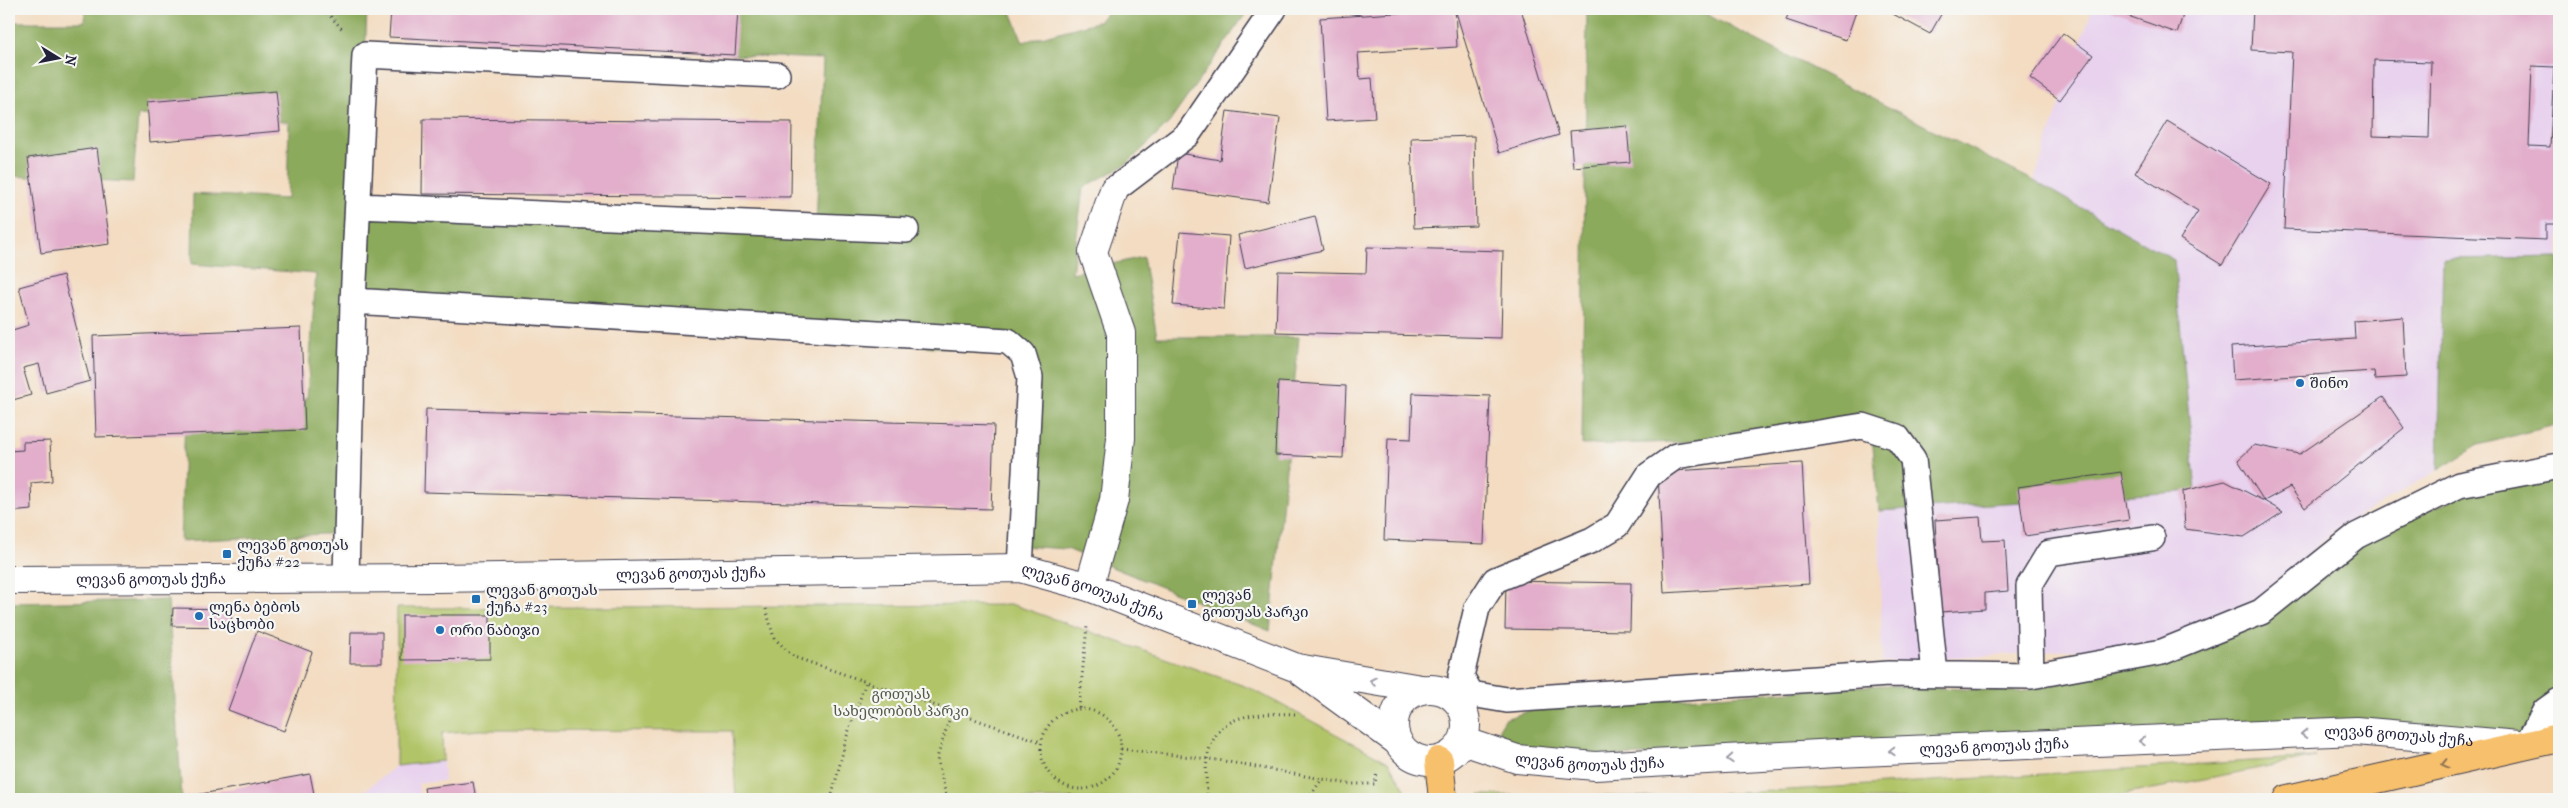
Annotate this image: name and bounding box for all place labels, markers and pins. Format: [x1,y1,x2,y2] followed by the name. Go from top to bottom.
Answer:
[2310,374,2349,392] place label: შინო
[2294,377,2306,389] marker: შინო
[237,536,349,571] place label: ლევან გოთუას ქუჩა #22
[221,548,233,560] marker: ლევან გოთუას ქუჩა #22
[486,581,598,616] place label: ლევან გოთუას ქუჩა #23
[1202,586,1308,621] place label: ლევან გოთუას პარკი
[470,593,482,605] marker: ლევან გოთუას ქუჩა #23
[209,598,300,633] place label: ლენა ბებოს საცხობი
[1186,598,1198,610] marker: ლევან გოთუას პარკი
[193,610,205,622] marker: ლენა ბებოს საცხობი
[450,621,540,639] place label: ორი ნაბიჯი
[434,624,446,636] marker: ორი ნაბიჯი

